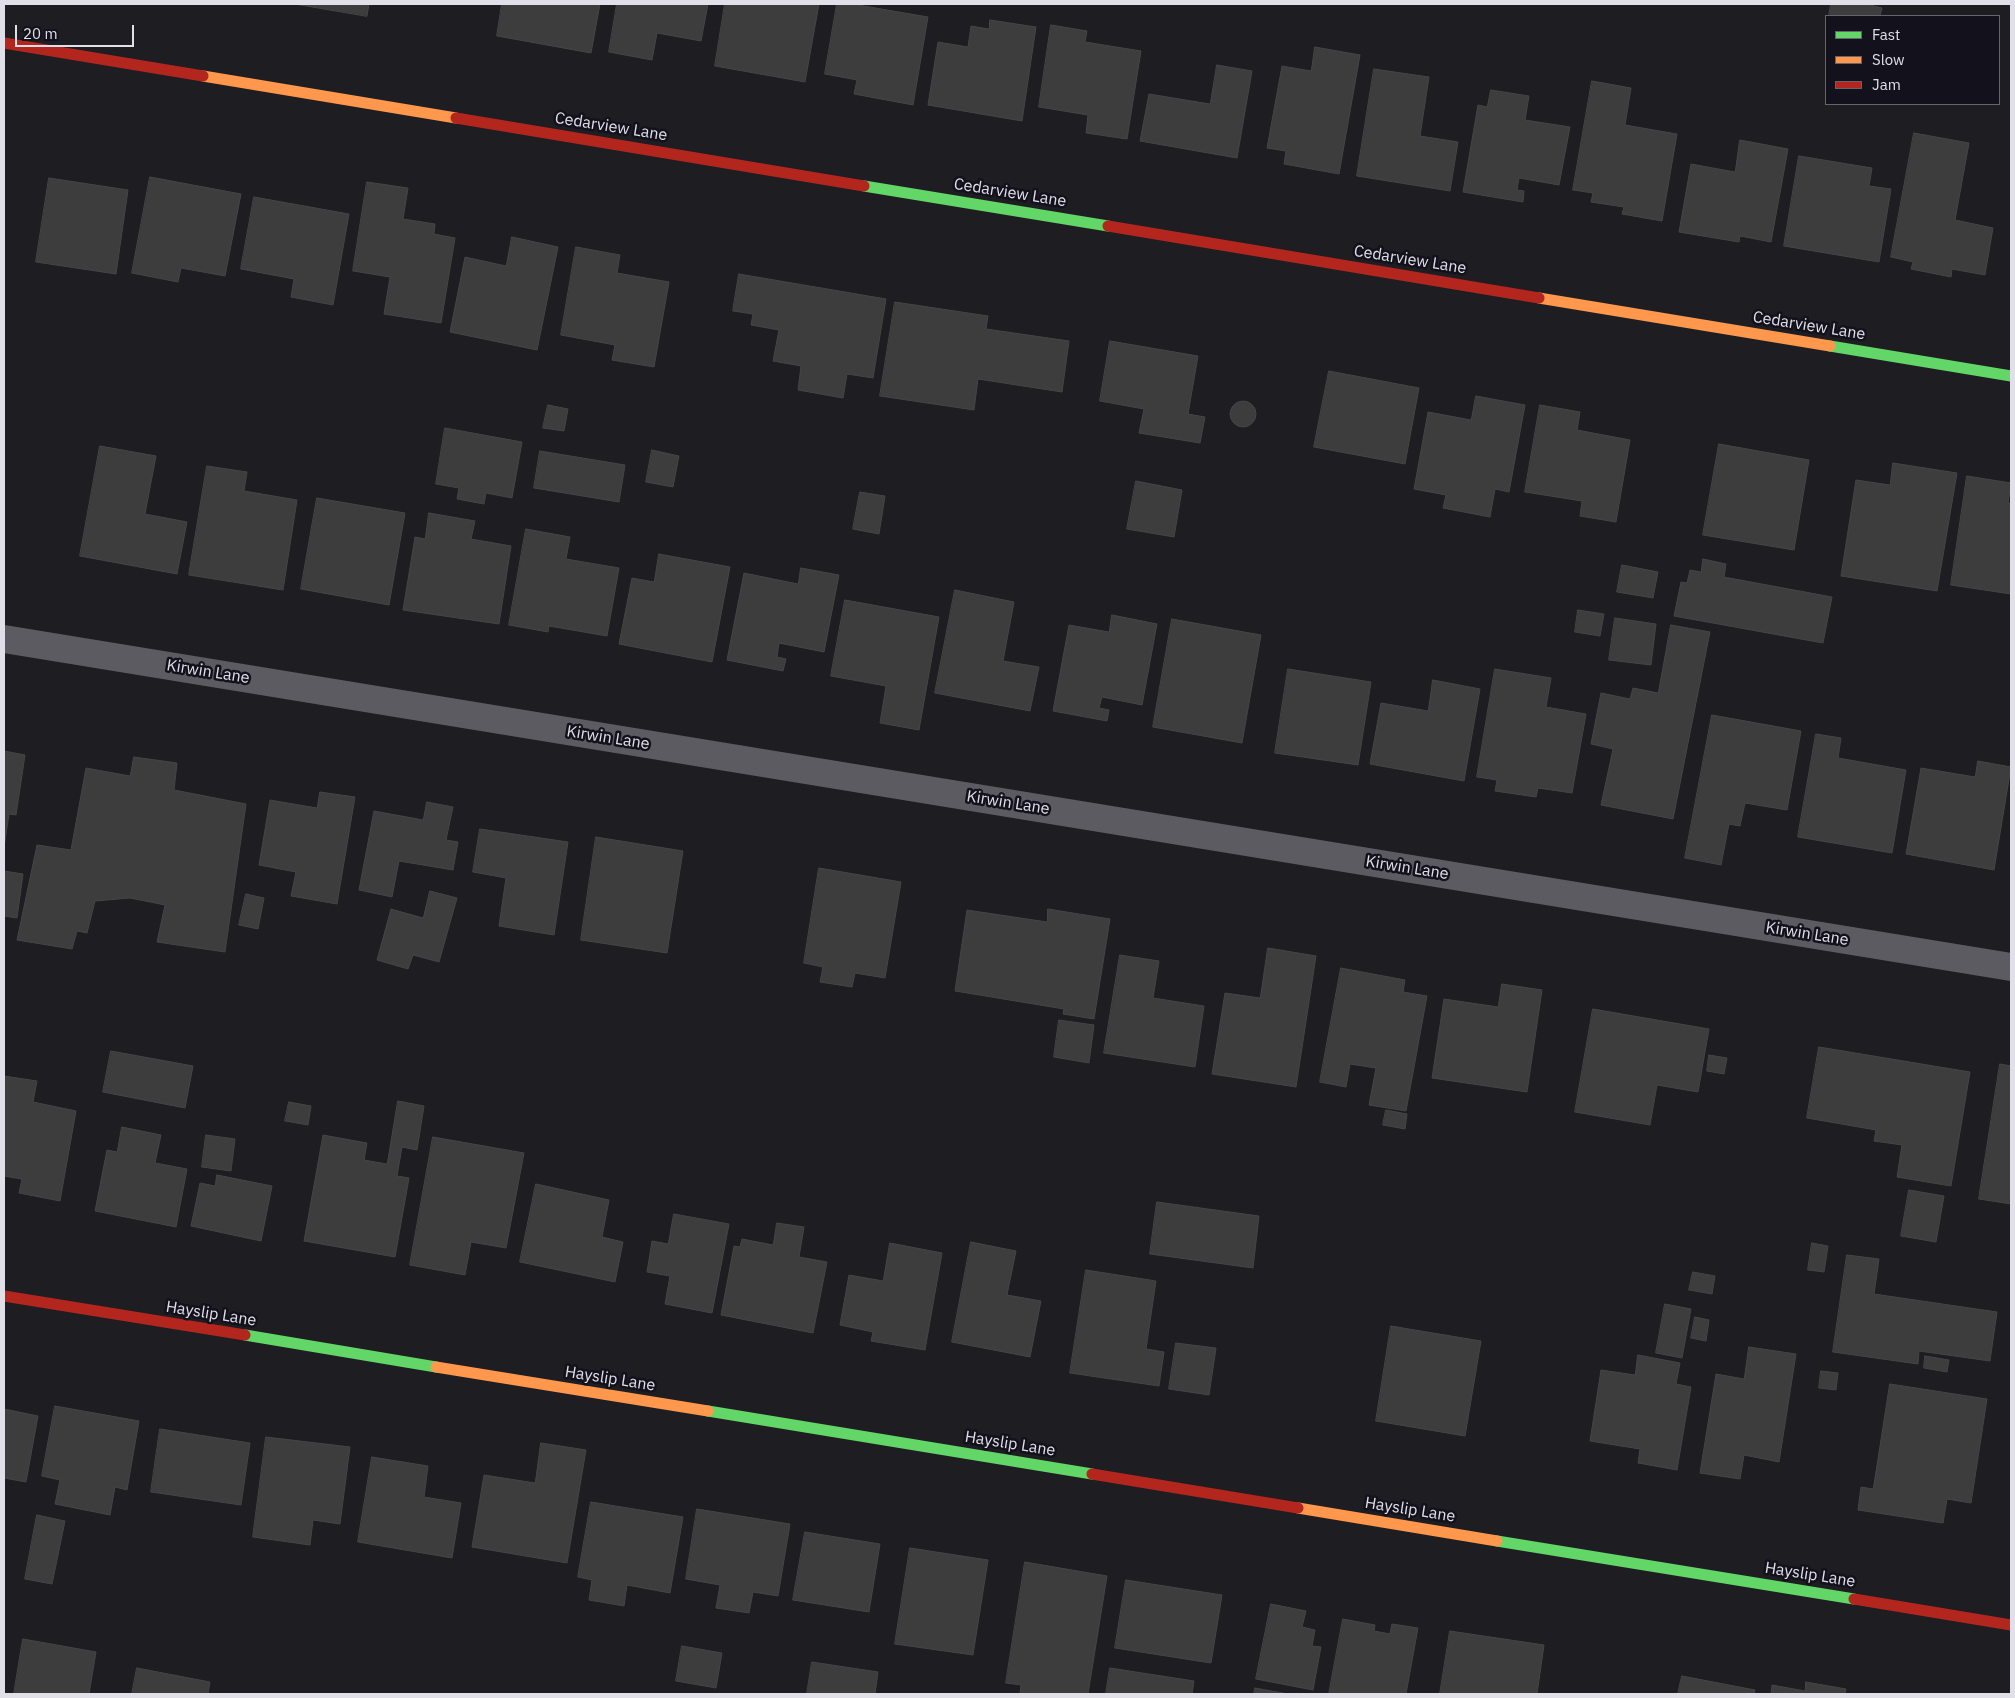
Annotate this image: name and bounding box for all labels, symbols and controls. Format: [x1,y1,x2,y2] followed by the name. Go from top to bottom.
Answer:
[18,15,136,47] scale bar
[1825,15,2000,105] legend
[23,24,58,43] text: 20 m
[1872,25,1900,44] text: Fast
[1872,50,1905,69] text: Slow
[1872,75,1901,94] text: Jam
[553,109,669,145] street label: Cedarview Lane
[952,175,1068,211] street label: Cedarview Lane
[1352,242,1468,278] street label: Cedarview Lane
[1751,308,1867,344] street label: Cedarview Lane
[165,656,251,688] street label: Kirwin Lane
[565,722,651,754] street label: Kirwin Lane
[965,787,1051,819] street label: Kirwin Lane
[1364,852,1450,884] street label: Kirwin Lane
[1764,918,1850,950] street label: Kirwin Lane
[164,1297,258,1331] street label: Hayslip Lane
[563,1362,657,1396] street label: Hayslip Lane
[963,1427,1057,1461] street label: Hayslip Lane
[1363,1493,1457,1527] street label: Hayslip Lane
[1763,1558,1857,1592] street label: Hayslip Lane

